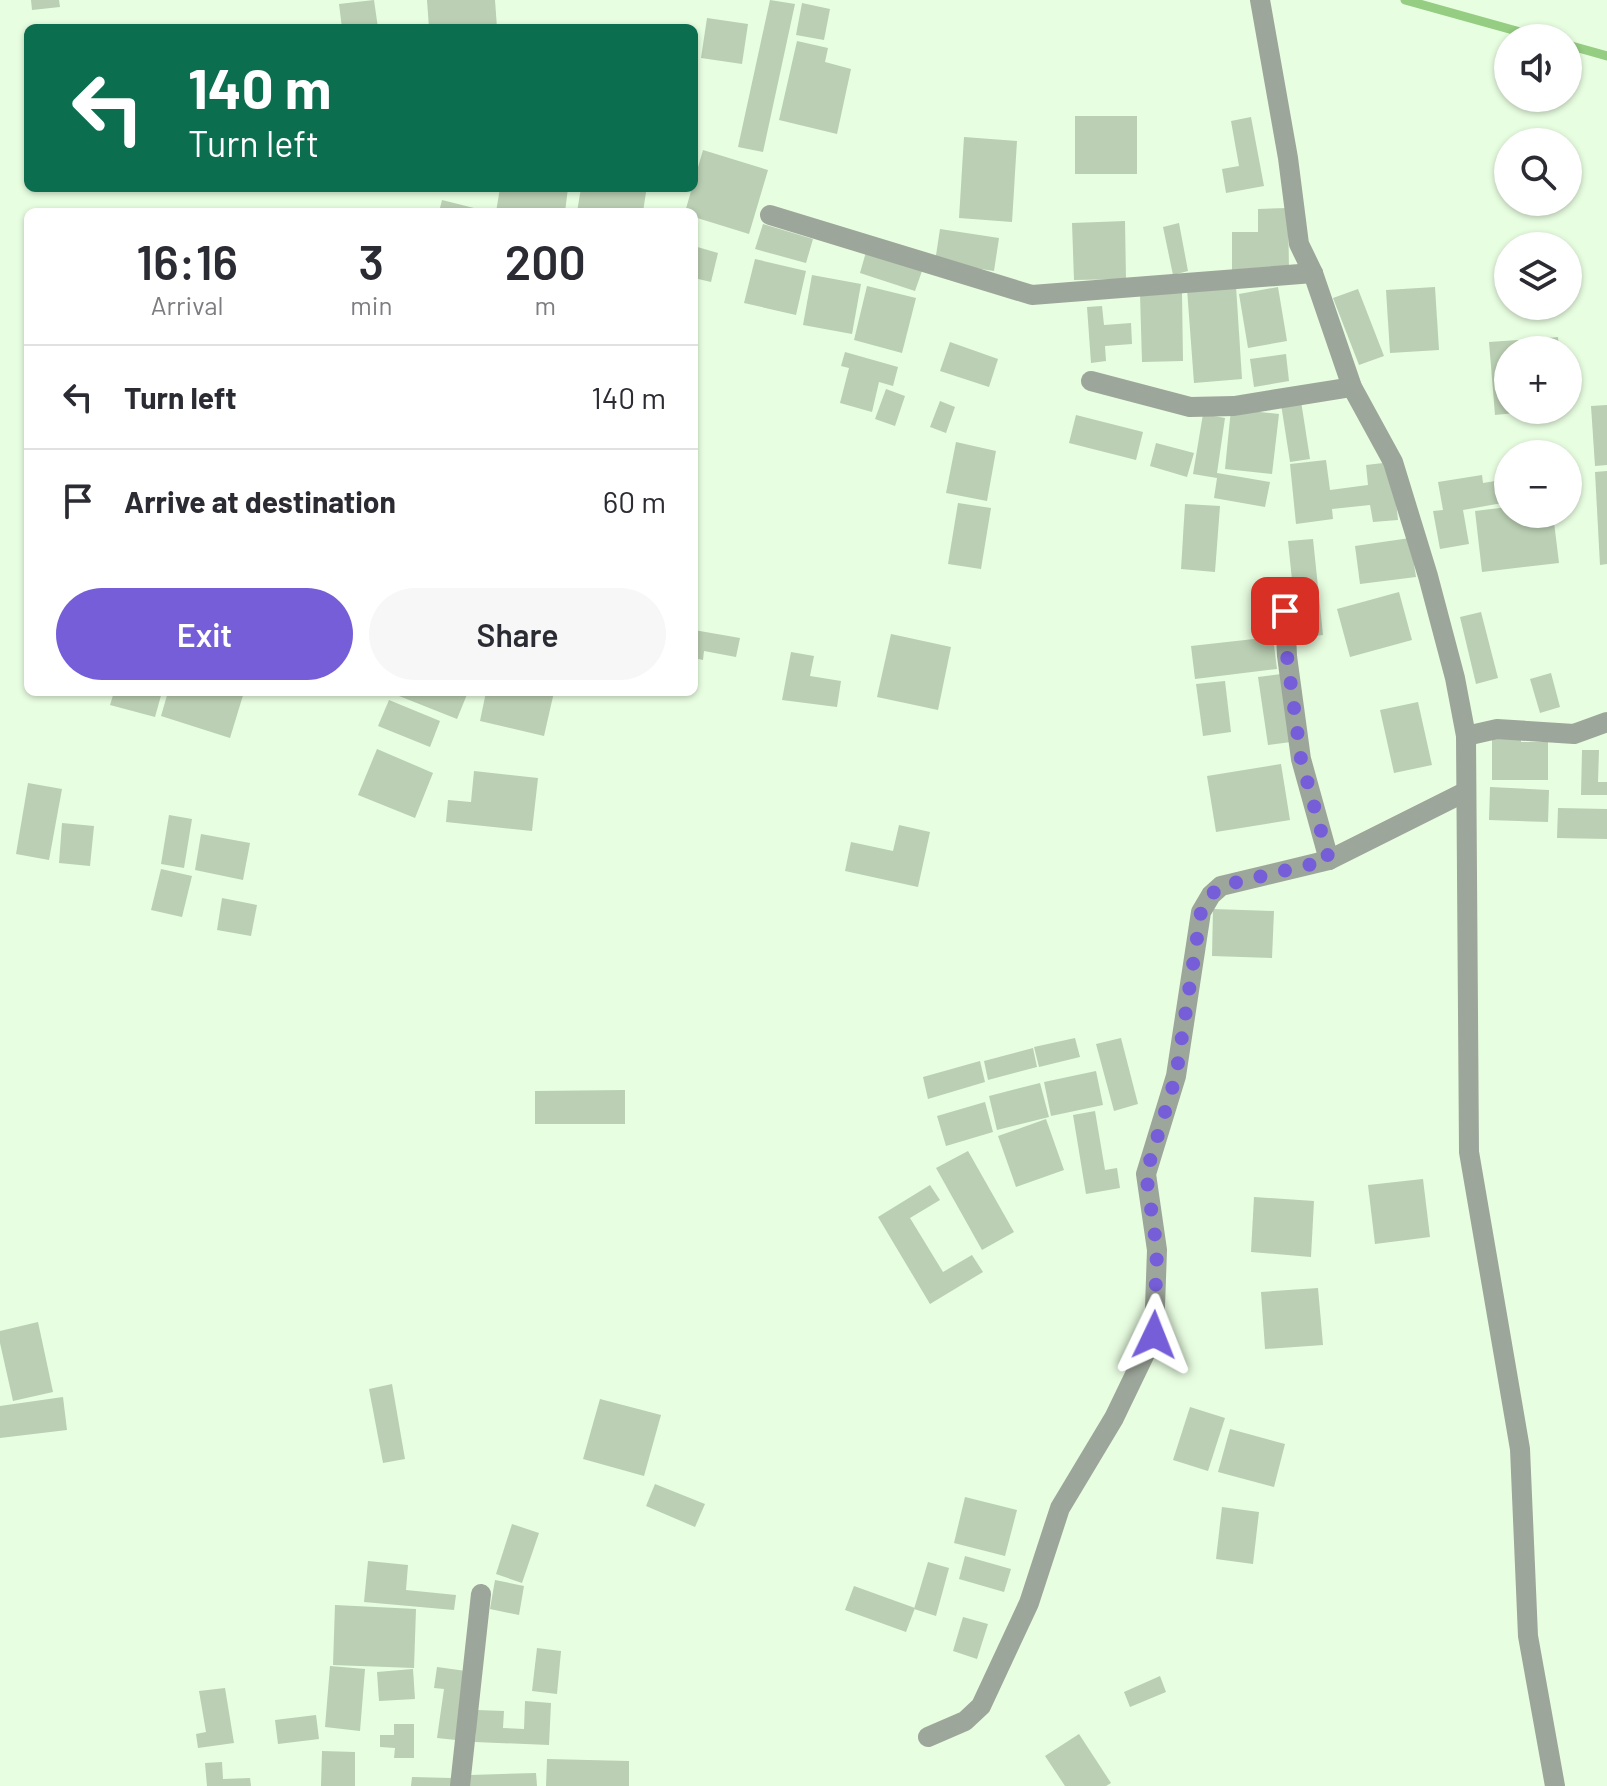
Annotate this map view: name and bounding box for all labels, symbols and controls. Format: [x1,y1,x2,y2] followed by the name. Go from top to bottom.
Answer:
[1494,24,1582,528] map controls
[1494,24,1582,112] button: sound
[188,53,332,120] text: 140 m
[56,56,160,160] icon: left
[188,121,319,164] text: Turn left
[1494,128,1582,216] button: search
[136,232,238,290] text: 16:16
[359,232,384,290] text: 3
[505,232,586,290] text: 200
[1494,232,1582,320] button: layers
[151,289,223,320] text: Arrival
[350,289,392,320] text: min
[534,289,556,320] text: m
[1494,336,1582,424] button: +
[56,375,100,419] icon: left
[124,379,237,415] text: Turn left
[591,379,666,415] text: 140 m
[1494,440,1582,528] button: −
[56,479,100,523] icon: arrive
[124,483,396,519] text: Arrive at destination
[603,483,666,519] text: 60 m
[1251,577,1319,645] pin
[56,588,353,680] button: Exit
[369,588,666,680] button: Share
[1263,589,1307,633] icon: arrive
[1112,1293,1196,1377] position arrow

